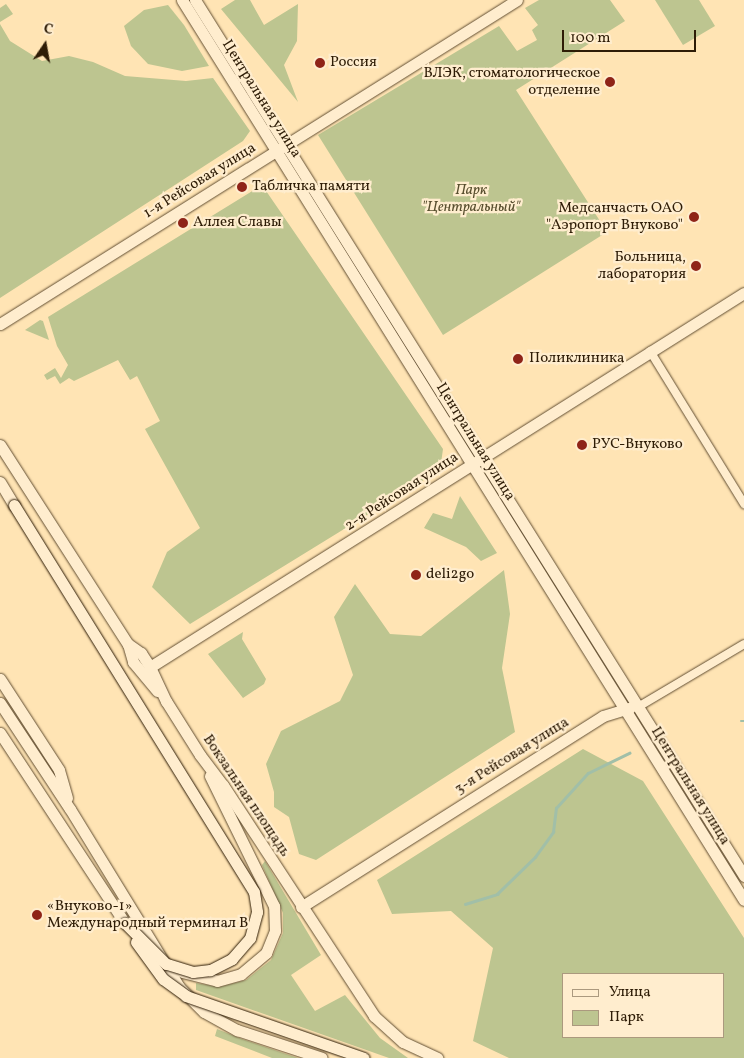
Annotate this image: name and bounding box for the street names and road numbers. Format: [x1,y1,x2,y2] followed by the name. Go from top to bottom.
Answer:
[217,36,305,162] street label: Центральная улица
[140,139,260,223] street label: 1-я Рейсовая улица
[431,379,519,505] street label: Центральная улица
[342,448,462,536] street label: 2-я Рейсовая улица
[451,713,573,799] street label: 3-я Рейсовая улица
[646,723,734,849] street label: Центральная улица
[198,731,294,861] street label: Вокзальная площадь

